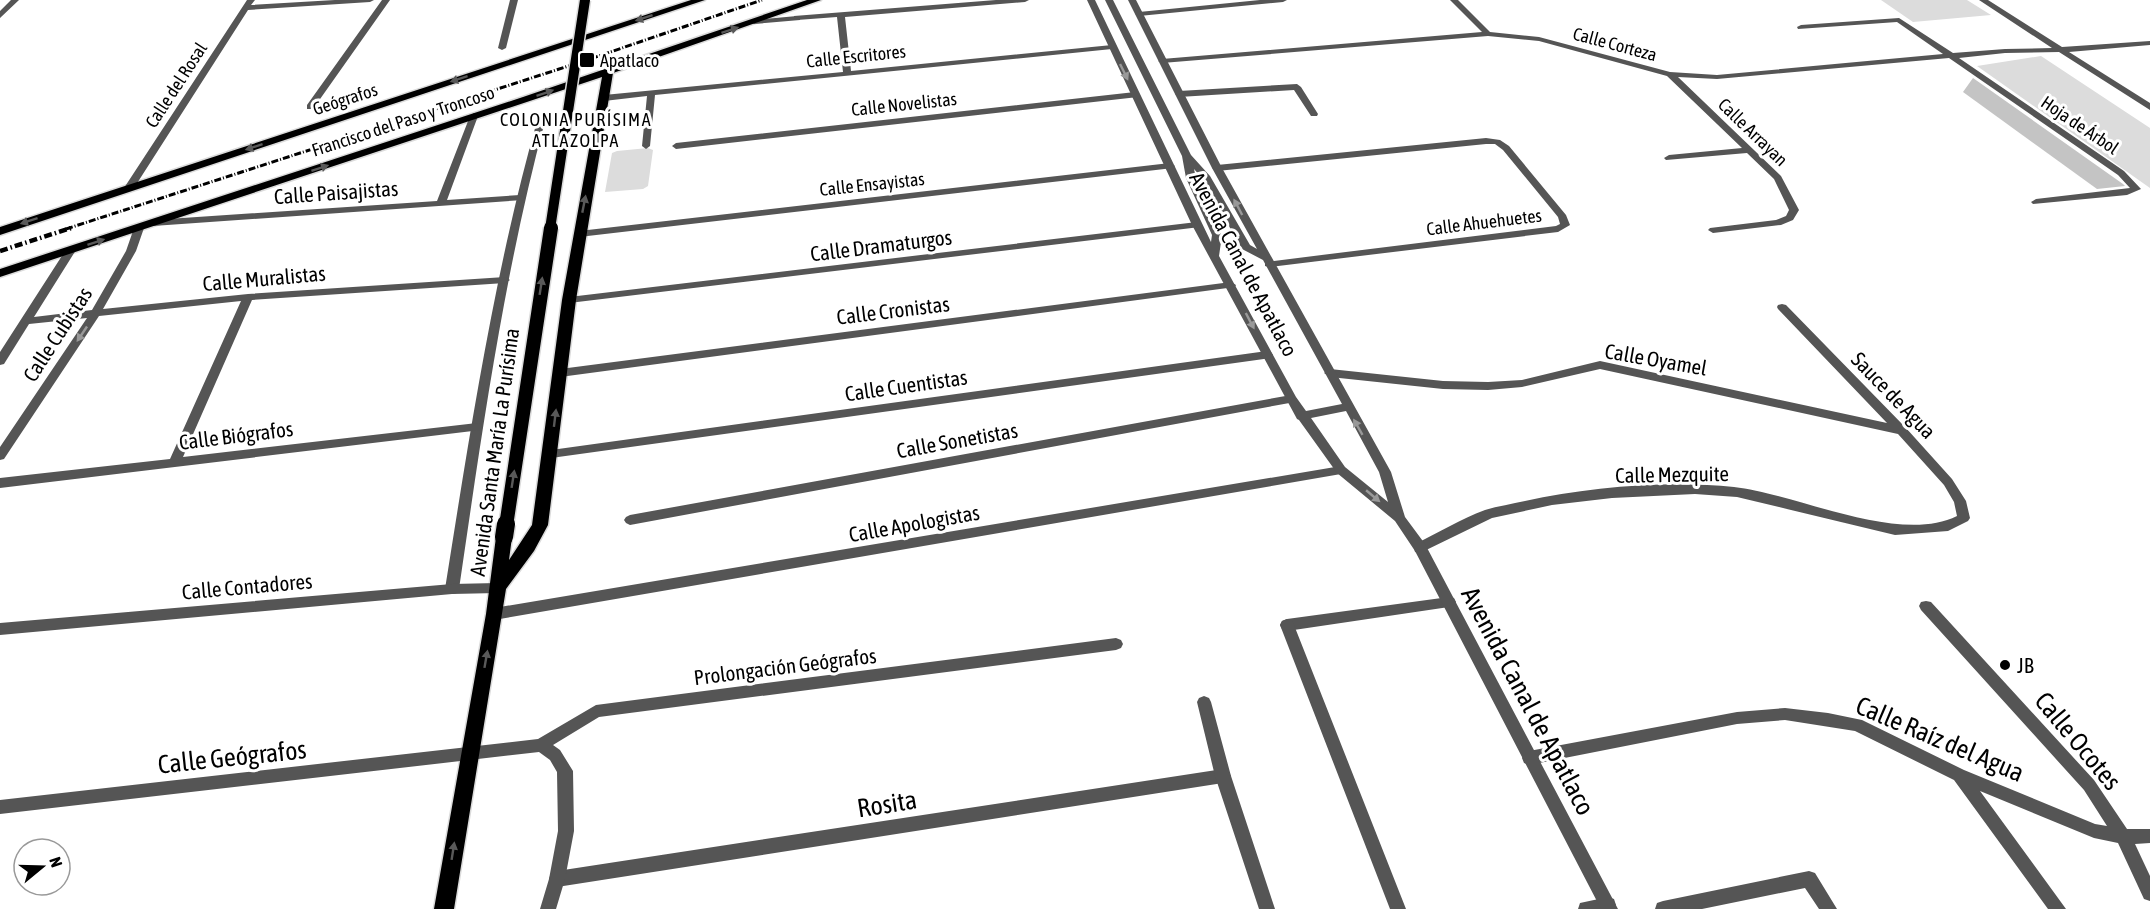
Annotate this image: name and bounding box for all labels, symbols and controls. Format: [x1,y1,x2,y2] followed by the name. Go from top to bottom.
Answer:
[635,14,653,24] one-way arrow
[1571,23,1659,65] street label: Calle Corteza
[721,24,739,34] one-way arrow
[141,38,211,132] street label: Calle del Rosal
[805,40,907,72] street label: Calle Escritores
[600,50,659,71] place label: Apatlaco
[578,51,596,69] marker: Apatlaco
[1120,64,1129,81] one-way arrow
[450,75,468,84] one-way arrow
[310,79,380,119] street label: Geógrafos
[309,82,497,160] street label: Francisco del Paso y Troncoso
[536,87,554,97] one-way arrow
[850,88,958,120] street label: Calle Novelistas
[2037,91,2123,159] street label: Hoja de Árbol
[1714,94,1792,170] street label: Calle Arrayan
[500,109,652,151] district label: COLONIA PURÍSIMA ATLAZOLPA
[245,142,263,152] one-way arrow
[312,162,330,172] one-way arrow
[818,168,926,200] street label: Calle Ensayistas
[1185,168,1303,360] street label: Avenida Canal de Apatlaco
[273,176,399,208] street label: Calle Paisajistas
[580,194,589,213] one-way arrow
[1233,198,1243,215] one-way arrow
[1425,205,1543,239] street label: Calle Ahuehuetes
[20,217,38,227] one-way arrow
[809,224,953,266] street label: Calle Dramaturgos
[87,237,105,247] one-way arrow
[202,261,326,295] street label: Calle Muralistas
[537,277,546,296] one-way arrow
[18,282,96,386] street label: Calle Cubistas
[835,291,951,329] street label: Calle Cronistas
[1245,313,1255,330] one-way arrow
[76,326,87,343] one-way arrow
[465,326,523,578] street label: Avenida Santa María La Purísima
[1603,338,1709,380] street label: Calle Oyamel
[1847,347,1941,443] street label: Sauce de Agua
[843,365,969,405] street label: Calle Cuentistas
[550,408,560,427] one-way arrow
[178,416,294,454] street label: Calle Biógrafos
[895,418,1019,462] street label: Calle Sonetistas
[1353,419,1364,435] one-way arrow
[1615,461,1729,487] street label: Calle Mezquite
[508,469,517,488] one-way arrow
[1365,489,1380,502] one-way arrow
[847,500,981,546] street label: Calle Apologistas
[181,568,313,604] street label: Calle Contadores
[1455,582,1601,820] street label: Avenida Canal de Apatlaco
[692,643,878,689] street label: Prolongación Geógrafos
[482,649,491,668] one-way arrow
[2017,653,2034,677] place label: JB
[1998,658,2012,672] marker: JB
[2029,686,2127,796] street label: Calle Ocotes
[1851,690,2029,788] street label: Calle Raíz del Agua
[156,734,308,780] street label: Calle Geógrafos
[855,784,919,824] street label: Rosita
[12,837,72,897] north arrow
[449,842,458,861] one-way arrow
[46,855,66,870] text: N

